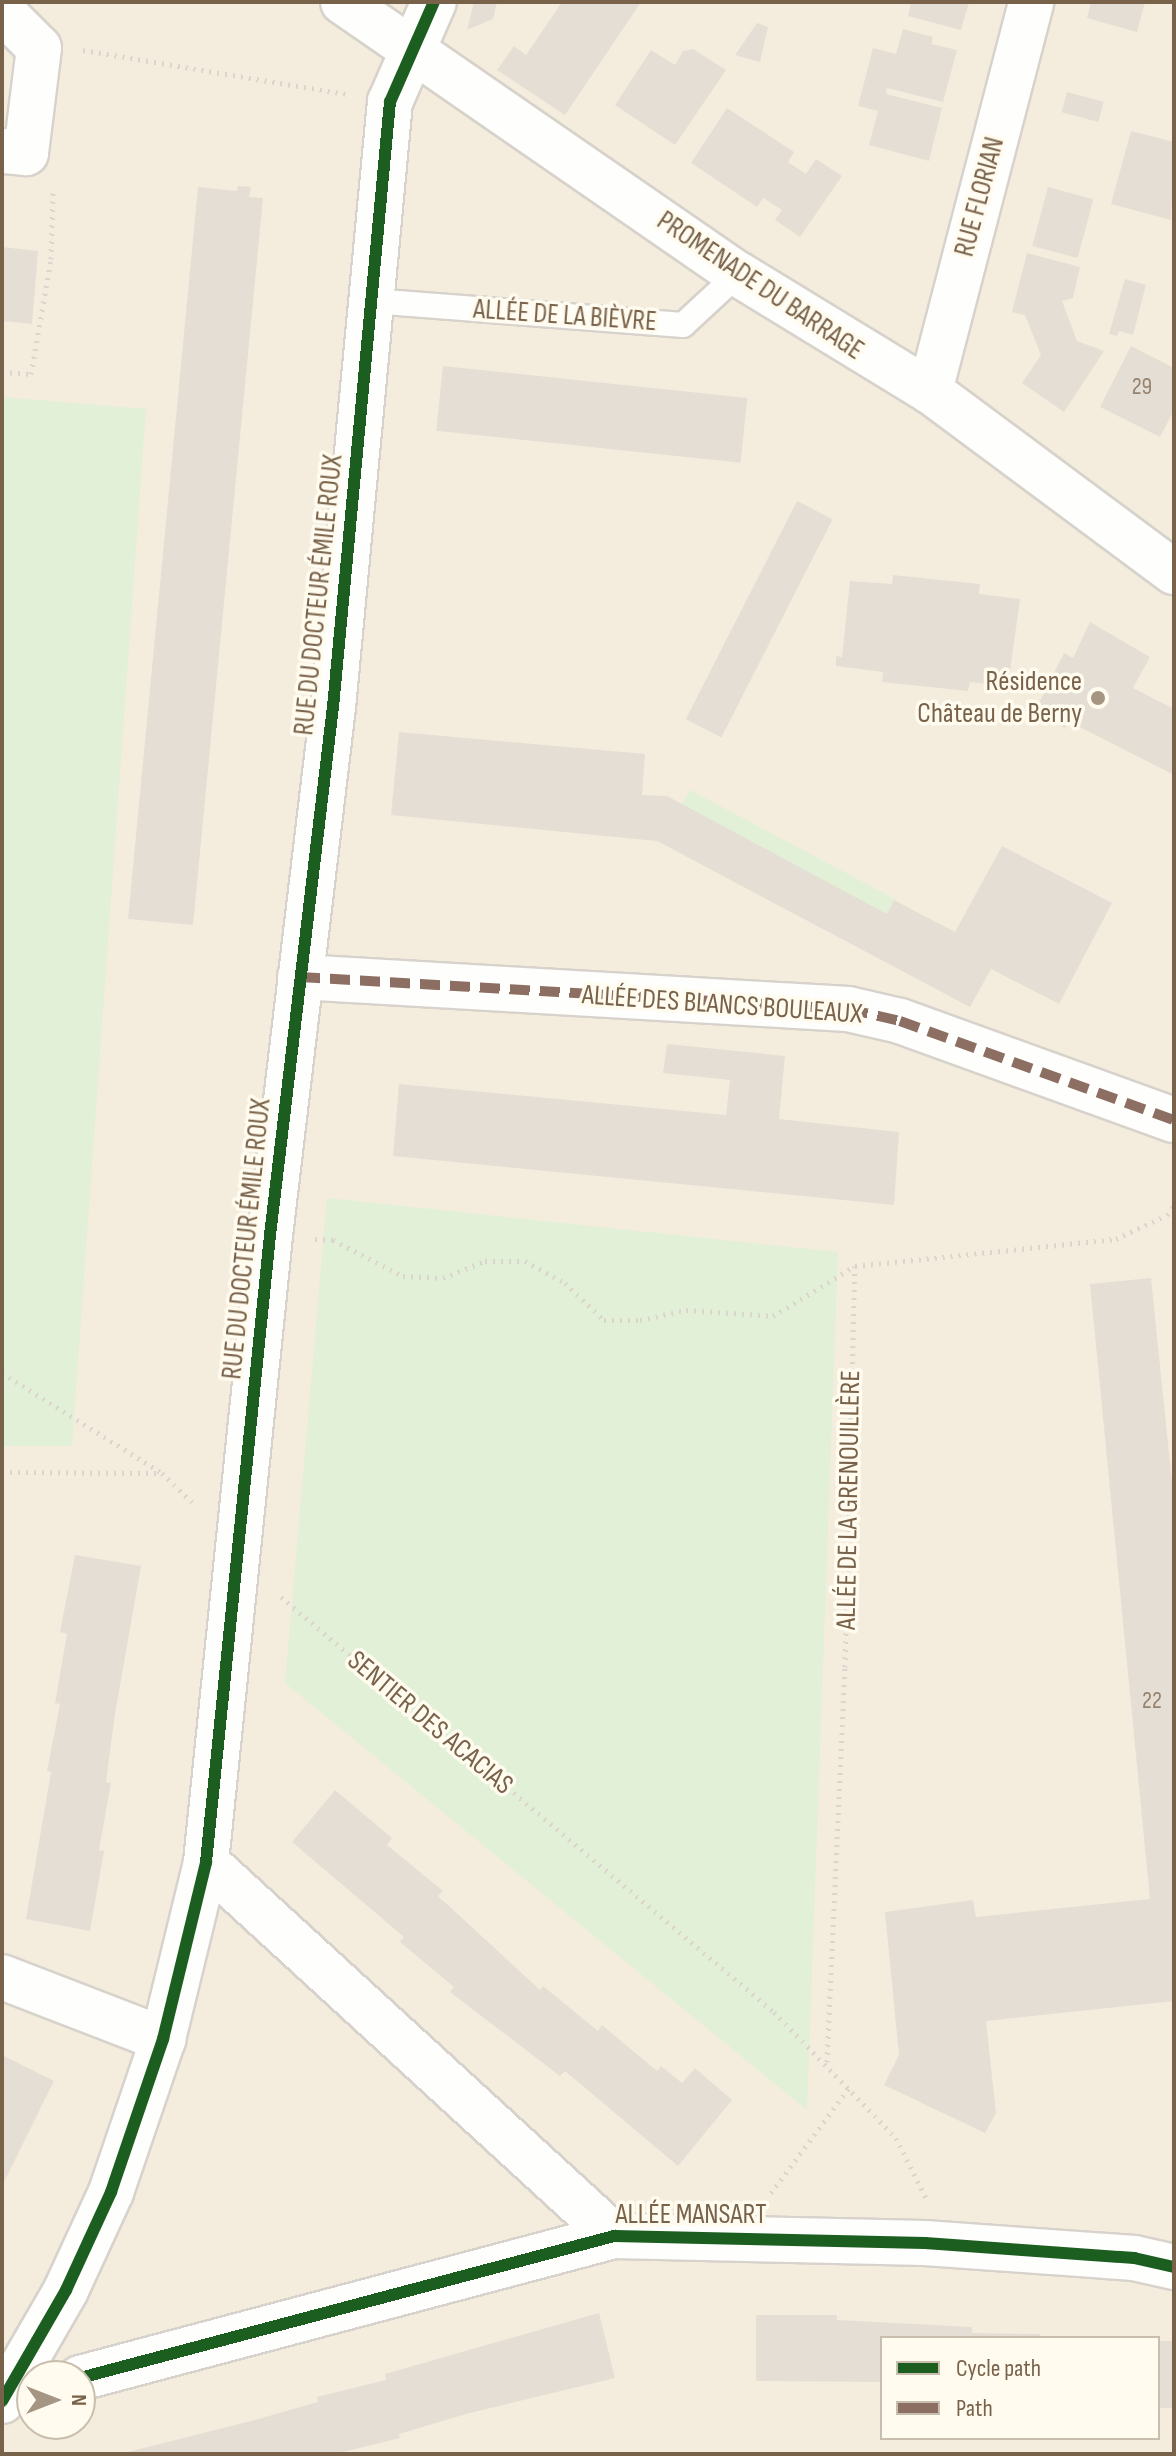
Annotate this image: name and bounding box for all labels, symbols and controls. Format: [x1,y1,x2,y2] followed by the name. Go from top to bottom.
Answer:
[948,134,1012,260] street label: RUE FLORIAN
[650,204,870,368] street label: PROMENADE DU BARRAGE
[472,293,658,339] street label: ALLÉE DE LA BIÈVRE
[1132,373,1152,401] house number: 29
[288,453,350,737] street label: RUE DU DOCTEUR ÉMILE ROUX
[917,665,1082,731] place label: Résidence Château de Berny
[1089,689,1107,707] marker: Résidence Château de Berny
[581,978,863,1032] street label: ALLÉE DES BLANCS BOULEAUX
[216,1097,278,1381] street label: RUE DU DOCTEUR ÉMILE ROUX
[830,1370,868,1630] street label: ALLÉE DE LA GRENOUILLÈRE
[340,1644,520,1802] street label: SENTIER DES ACACIAS
[1142,1687,1162,1715] house number: 22
[615,2198,767,2232] street label: ALLÉE MANSART
[880,2336,1160,2440] legend
[956,2354,1041,2383] text: Cycle path
[16,2360,96,2440] north arrow
[65,2394,92,2406] text: N
[956,2394,993,2423] text: Path

